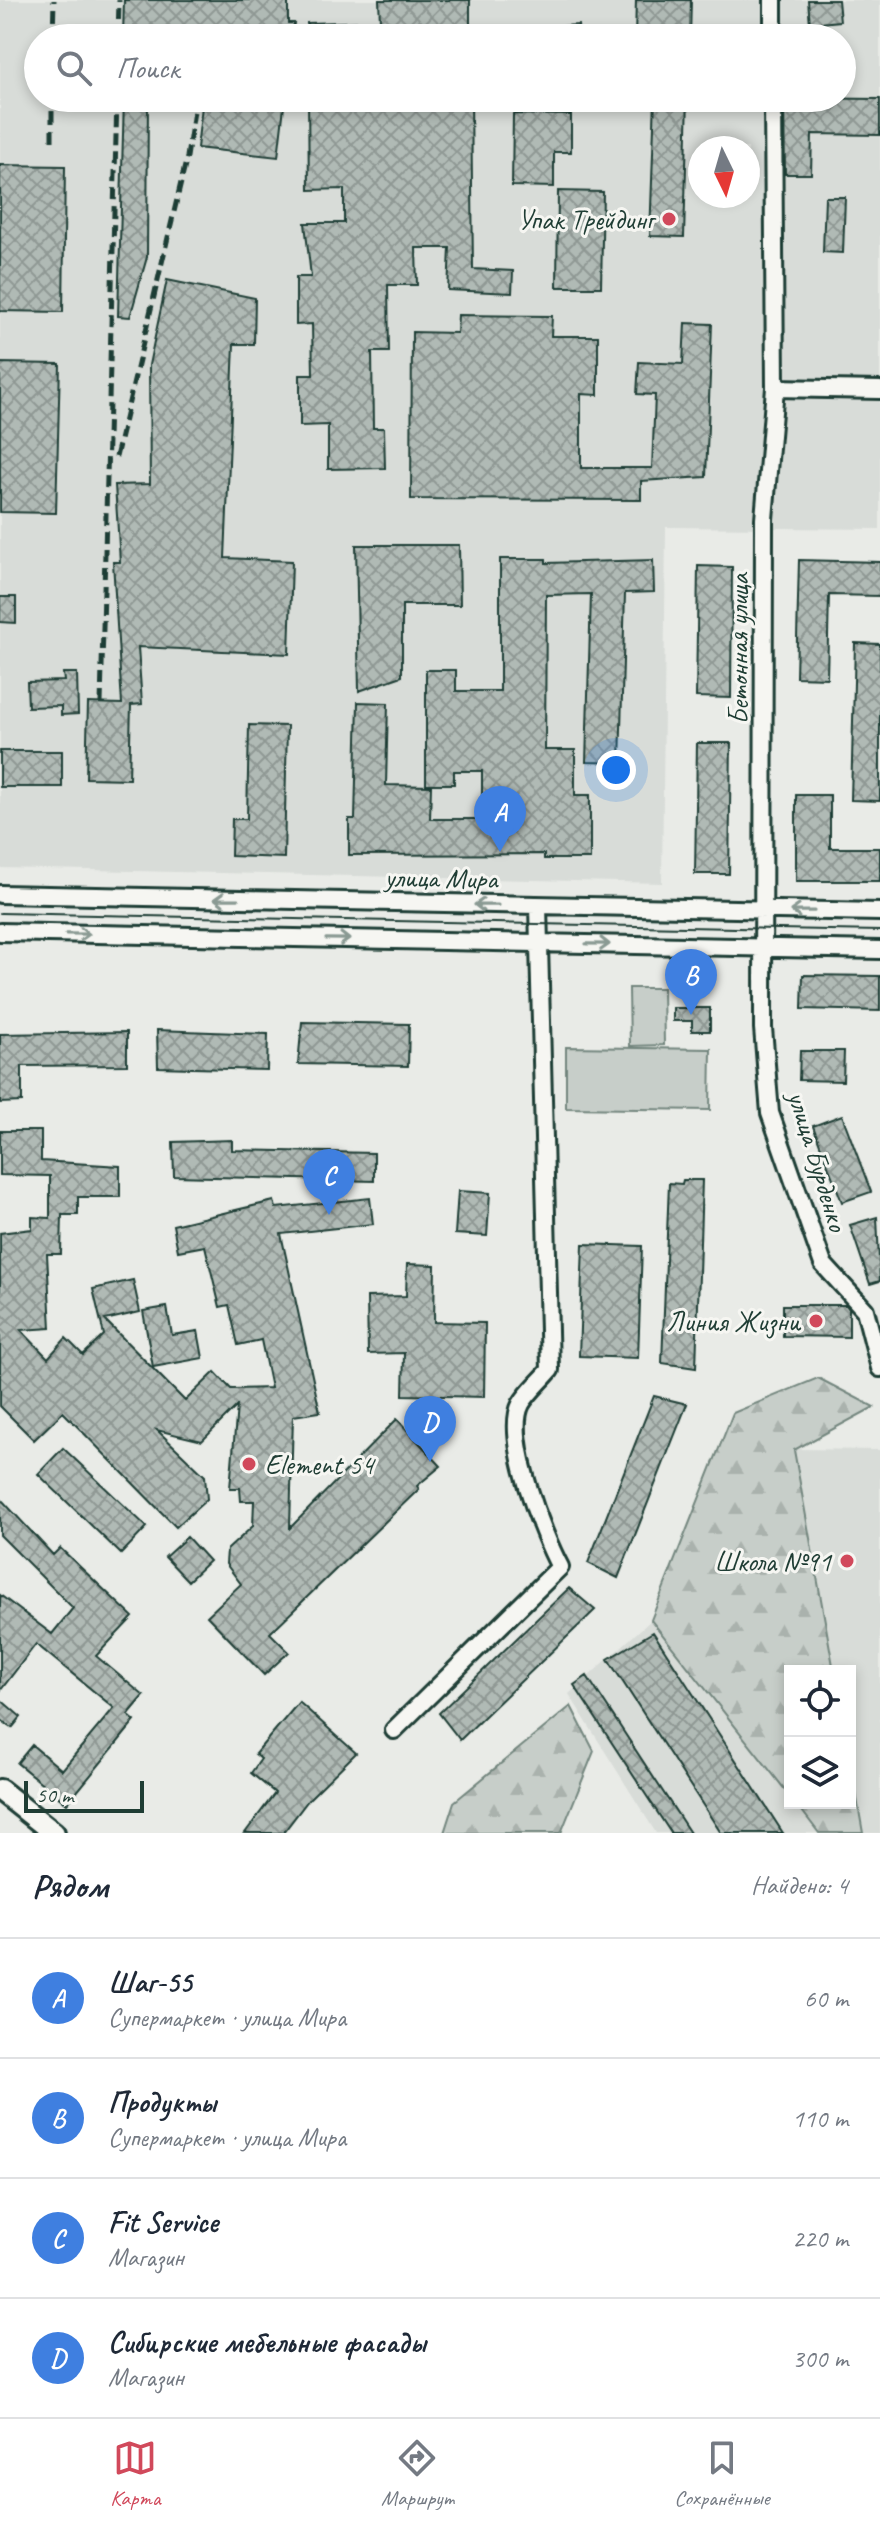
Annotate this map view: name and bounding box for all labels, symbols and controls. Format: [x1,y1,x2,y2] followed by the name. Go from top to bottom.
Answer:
[24,24,856,112] search box
[52,46,96,90] icon: search
[116,49,179,87] text: Поиск
[688,136,760,208] north arrow
[517,202,657,237] place label: Упак Трейдинг
[660,210,678,228] marker: Упак Трейдинг
[721,572,756,725] street label: Бетонная улица
[596,750,636,790] your location
[474,786,526,852] pin: A
[382,859,499,897] street label: улица Мира
[213,891,240,907] one-way arrow
[473,897,500,912] one-way arrow
[789,903,816,919] one-way arrow
[64,926,91,942] one-way arrow
[324,931,351,947] one-way arrow
[584,936,611,952] one-way arrow
[665,949,717,1015] pin: B
[780,1085,856,1237] street label: улица Бурденко
[303,1149,355,1215] pin: C
[667,1304,802,1339] place label: Линия Жизни
[807,1312,825,1330] marker: Линия Жизни
[404,1396,456,1462] pin: D
[265,1447,376,1482] place label: Element 54
[240,1455,258,1473] marker: Element 54
[714,1544,832,1579] place label: Школа №91
[838,1552,856,1570] marker: Школа №91
[784,1665,856,1809] map controls
[784,1665,856,1737] button: locate
[784,1737,856,1809] button: layers
[24,1777,144,1813] scale bar
[36,1781,73,1809] text: 50 m
[32,1864,108,1907] text: Рядом
[751,1869,848,1902] text: Найдено: 4
[108,1963,192,2001] text: Шаг-55
[51,1982,65,2015] text: A
[804,1982,848,2015] text: 60 m
[108,2001,346,2034] text: Супермаркет · улица Мира
[108,2083,216,2121] text: Продукты
[51,2102,65,2135] text: B
[792,2102,848,2135] text: 110 m
[108,2121,346,2154] text: Супермаркет · улица Мира
[108,2203,218,2241] text: Fit Service
[52,2222,64,2255] text: C
[792,2222,848,2255] text: 220 m
[108,2241,184,2274] text: Магазин
[108,2323,426,2361] text: Сибирские мебельные фасады
[50,2342,66,2375] text: D
[792,2342,848,2375] text: 300 m
[108,2361,184,2394] text: Магазин
[110,2436,161,2512] tab: Карта
[381,2436,454,2512] tab: Маршрут
[674,2436,770,2512] tab: Сохранённые

